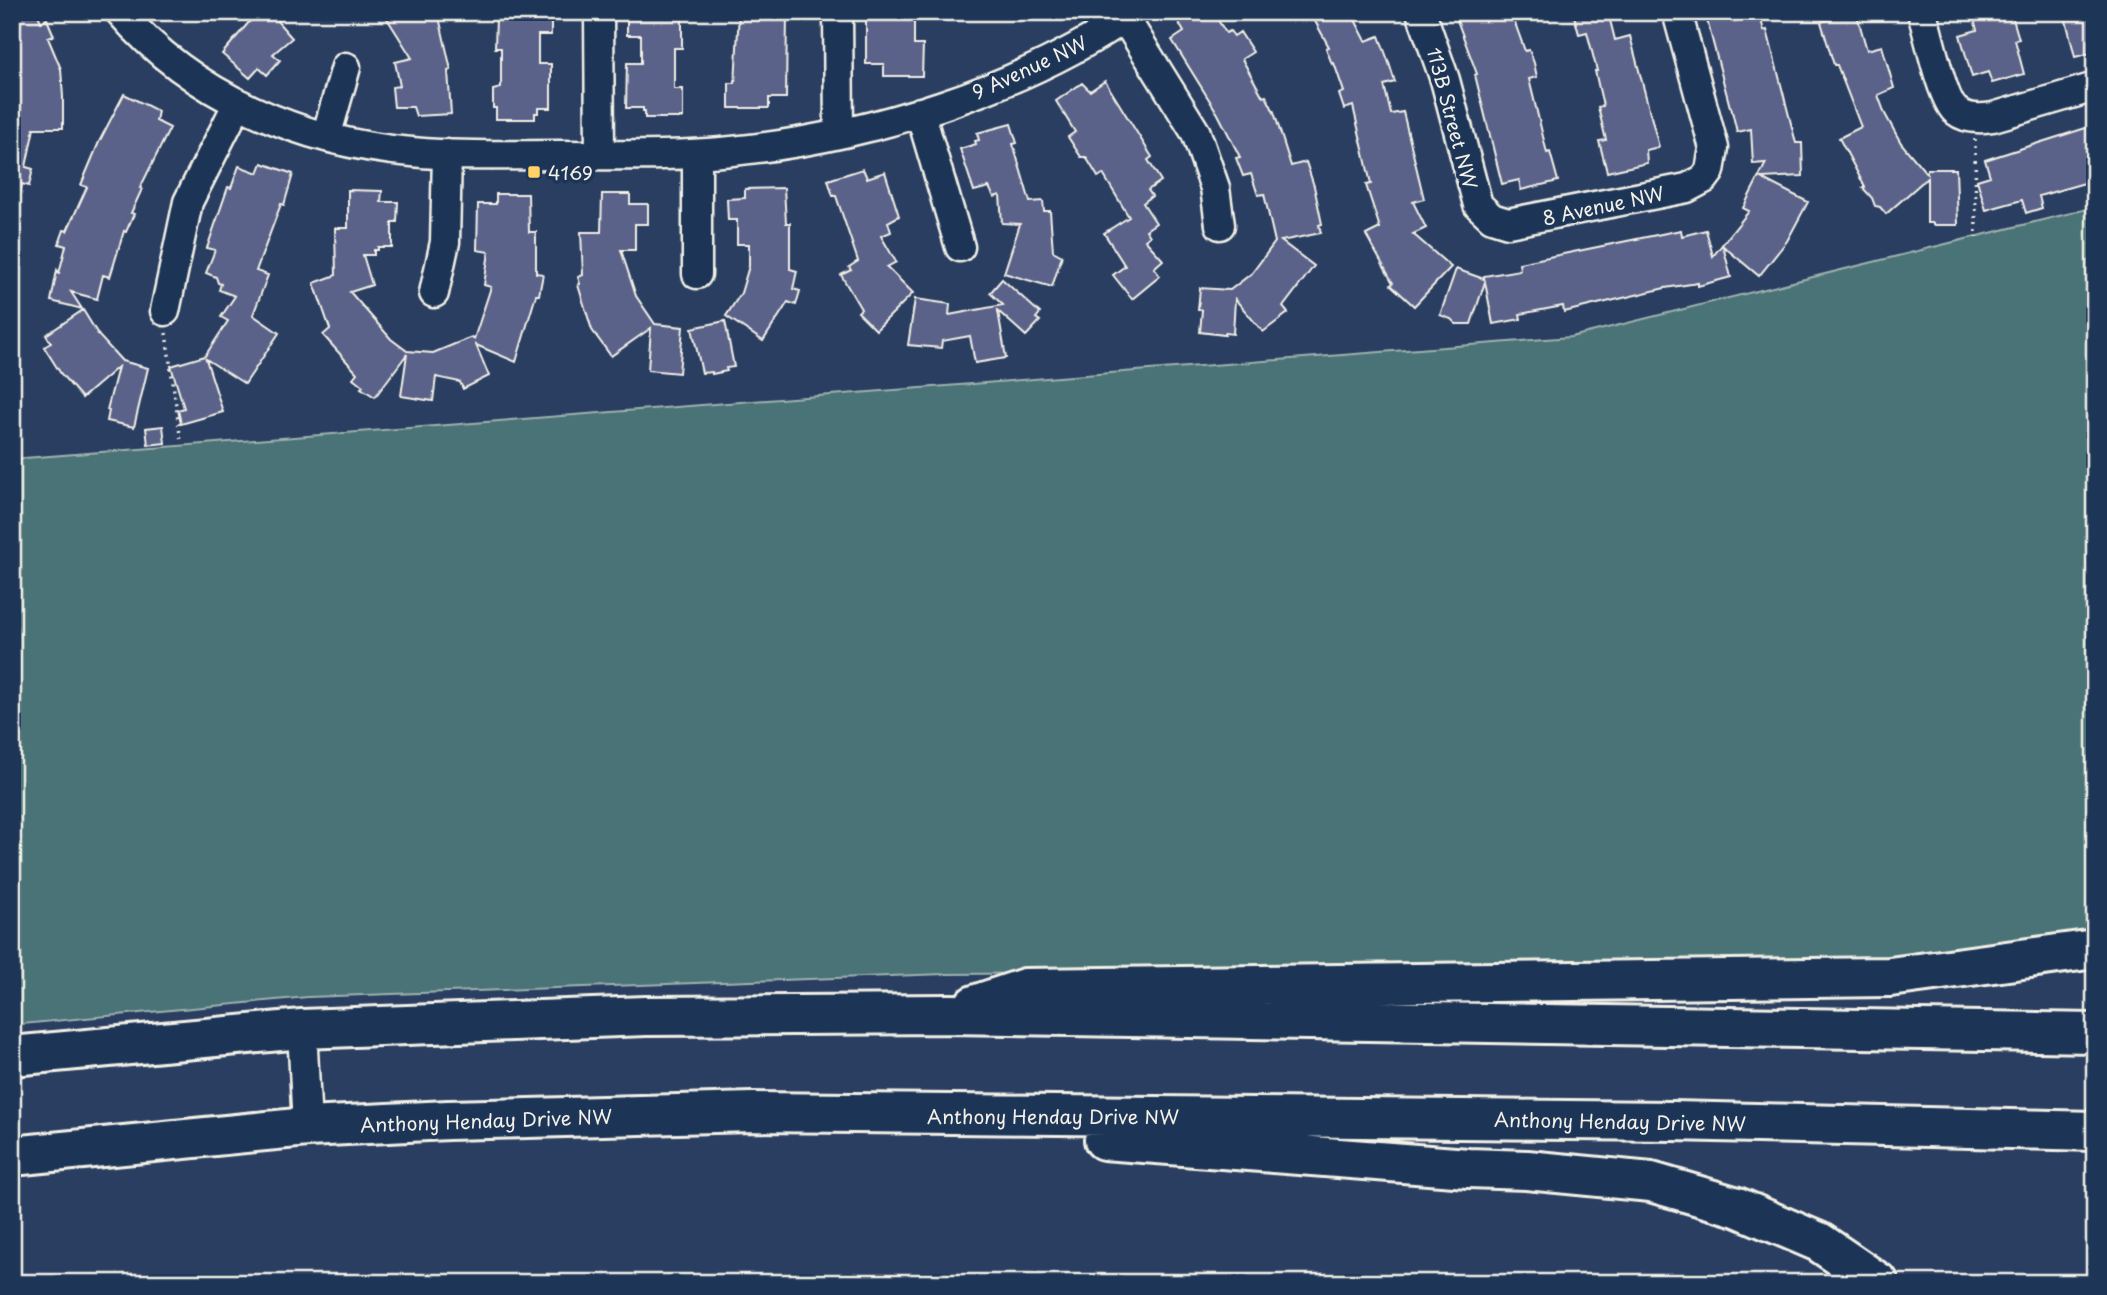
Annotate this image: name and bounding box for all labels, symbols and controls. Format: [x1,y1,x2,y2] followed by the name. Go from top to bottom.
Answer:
[967,28,1091,106] street label: 9 Avenue NW
[1421,44,1486,193] street label: 113B Street NW
[548,158,593,186] place label: 4169
[526,164,542,180] marker: 4169
[1540,178,1667,232] street label: 8 Avenue NW
[360,1102,613,1138] street label: Anthony Henday Drive NW
[927,1102,1179,1130] street label: Anthony Henday Drive NW
[1494,1105,1746,1137] street label: Anthony Henday Drive NW

